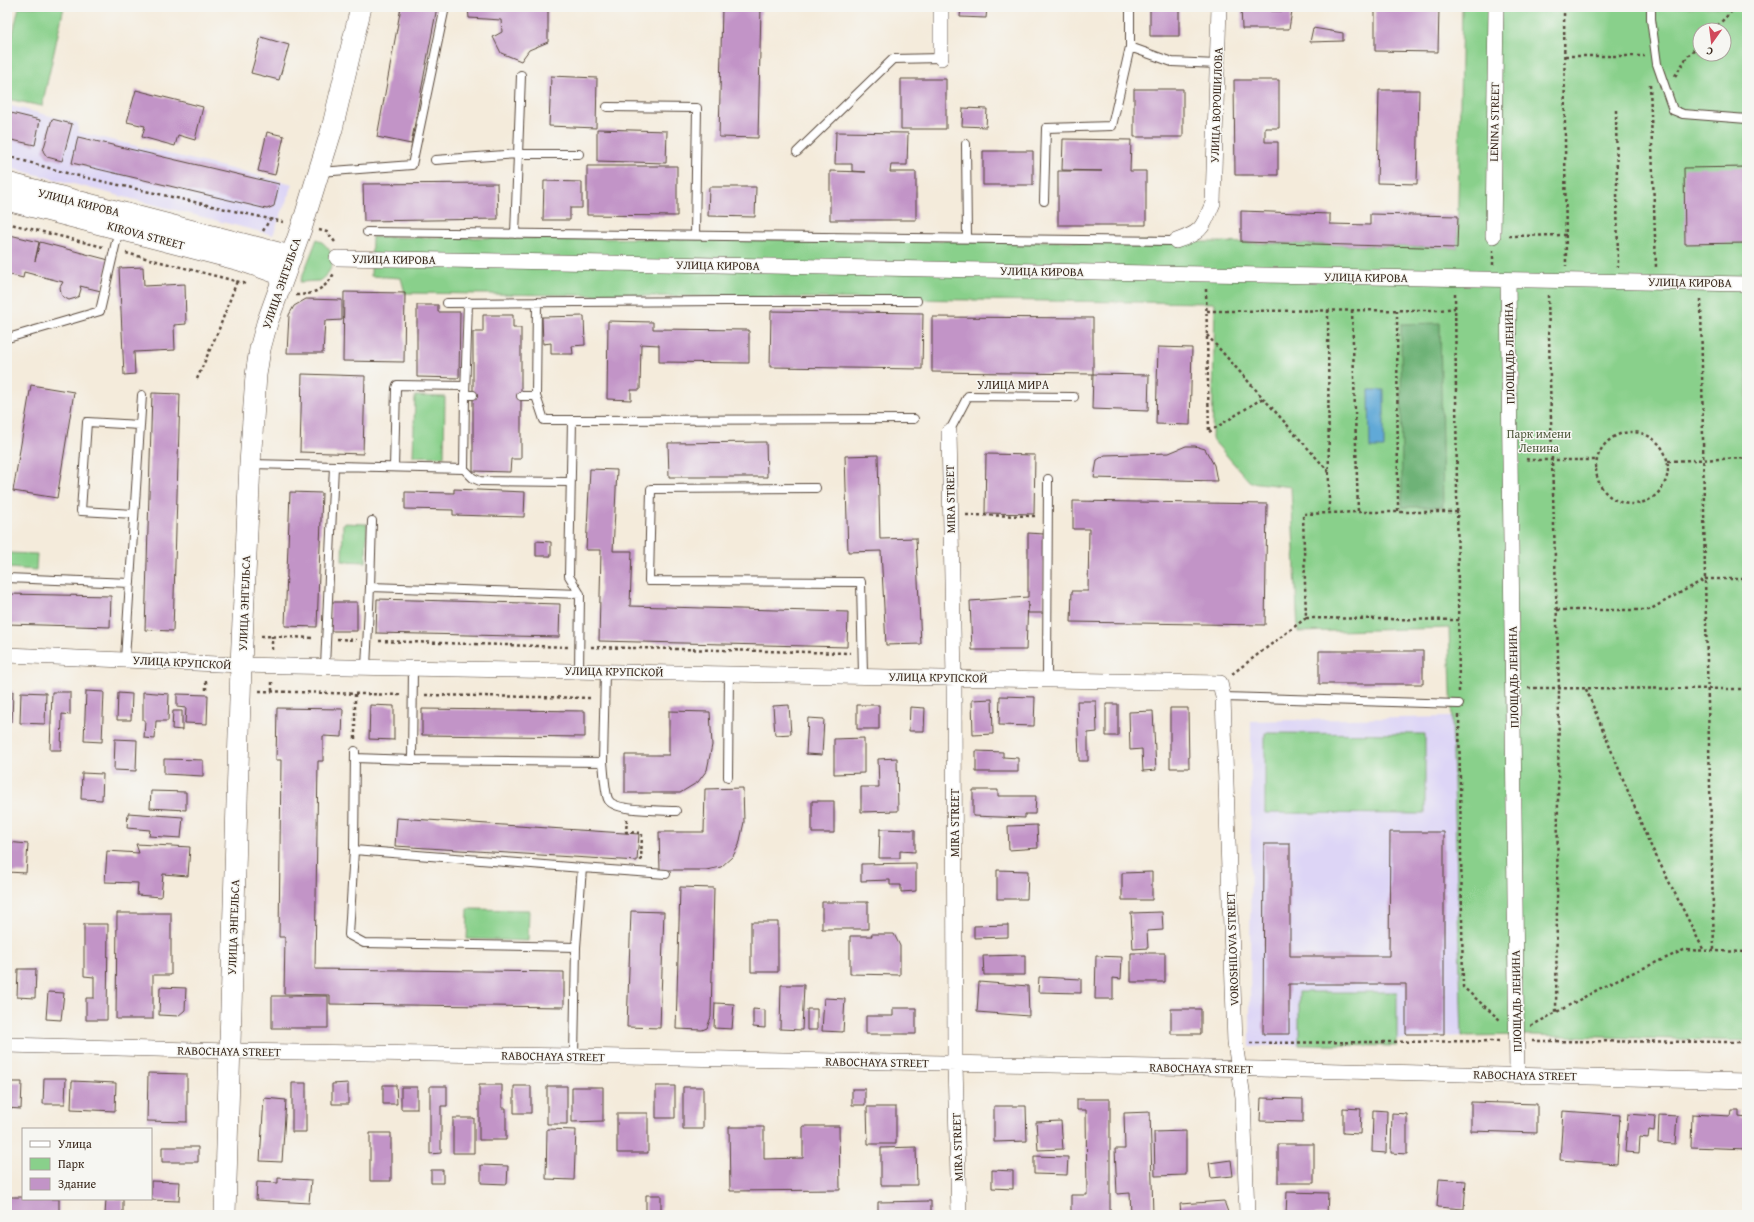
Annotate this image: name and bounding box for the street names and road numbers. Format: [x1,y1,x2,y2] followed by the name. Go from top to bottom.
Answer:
[1205,46,1227,163] street label: УЛИЦА ВОРОШИЛОВА
[1485,82,1503,162] street label: LENINA STREET
[36,184,122,221] street label: УЛИЦА КИРОВА
[105,216,187,254] street label: KIROVA STREET
[257,234,305,331] street label: УЛИЦА ЭНГЕЛЬСА
[352,250,437,268] street label: УЛИЦА КИРОВА
[676,256,761,274] street label: УЛИЦА КИРОВА
[1000,262,1085,280] street label: УЛИЦА КИРОВА
[1324,268,1409,286] street label: УЛИЦА КИРОВА
[1648,273,1733,291] street label: УЛИЦА КИРОВА
[1500,301,1518,404] street label: ПЛОЩАДЬ ЛЕНИНА
[977,376,1050,393] street label: УЛИЦА МИРА
[941,464,959,534] street label: MIRA STREET
[234,554,254,651] street label: УЛИЦА ЭНГЕЛЬСА
[1504,625,1522,728] street label: ПЛОЩАДЬ ЛЕНИНА
[132,651,232,673] street label: УЛИЦА КРУПСКОЙ
[564,662,664,680] street label: УЛИЦА КРУПСКОЙ
[888,668,988,686] street label: УЛИЦА КРУПСКОЙ
[946,788,963,857] street label: MIRA STREET
[223,878,243,975] street label: УЛИЦА ЭНГЕЛЬСА
[1222,891,1242,1006] street label: VOROSHILOVA STREET
[1507,949,1525,1052] street label: ПЛОЩАДЬ ЛЕНИНА
[177,1042,281,1060] street label: RABOCHAYA STREET
[501,1047,605,1065] street label: RABOCHAYA STREET
[825,1053,929,1071] street label: RABOCHAYA STREET
[1149,1059,1253,1077] street label: RABOCHAYA STREET
[1473,1066,1577,1084] street label: RABOCHAYA STREET
[947,1112,967,1182] street label: MIRA STREET

